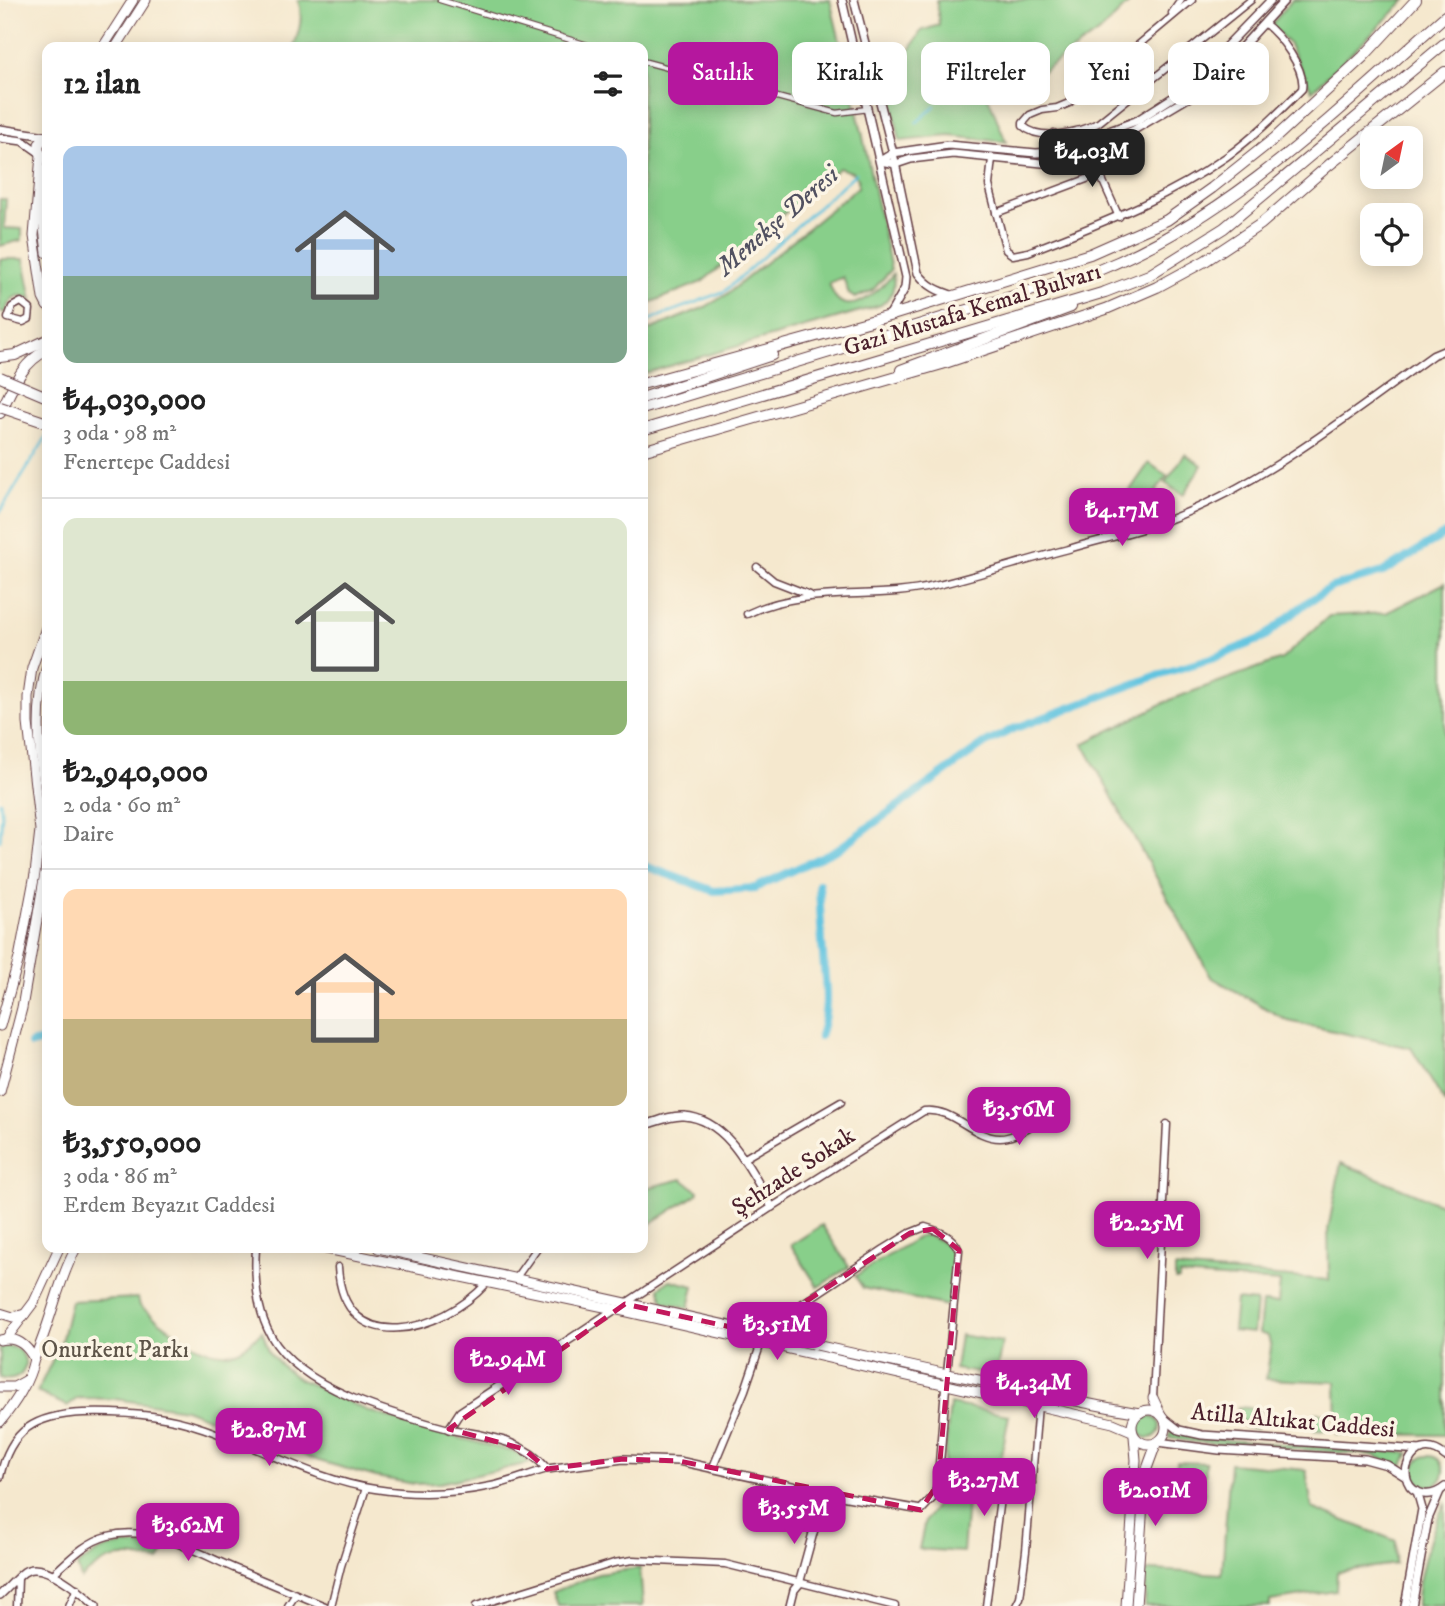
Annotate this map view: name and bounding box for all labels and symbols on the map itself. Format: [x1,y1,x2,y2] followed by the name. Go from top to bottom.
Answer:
[1360,126,1423,189] north arrow
[1035,130,1149,189] pin: ₺4.03M
[708,158,848,285] water label: Menekşe Deresi
[840,256,1105,363] street label: Gazi Mustafa Kemal Bulvarı
[1065,489,1179,548] pin: ₺4.17M
[962,1088,1076,1147] pin: ₺3.56M
[726,1121,861,1223] street label: Şehzade Sokak
[1090,1202,1204,1261] pin: ₺2.25M
[720,1302,834,1362] pin: ₺3.51M
[41,1335,189,1365] park label: Onurkent Parkı
[451,1338,565,1397] pin: ₺2.94M
[977,1360,1091,1420] pin: ₺4.34M
[1190,1397,1396,1445] street label: Atilla Altıkat Caddesi
[212,1408,326,1468] pin: ₺2.87M
[927,1458,1041,1518] pin: ₺3.27M
[1098,1468,1212,1528] pin: ₺2.01M
[737,1486,851,1546] pin: ₺3.55M
[131,1504,245,1563] pin: ₺3.62M

